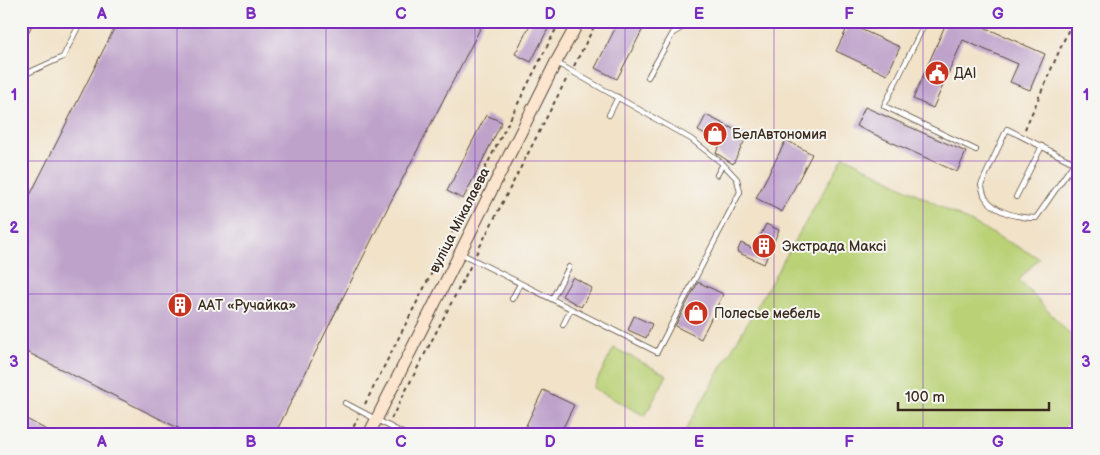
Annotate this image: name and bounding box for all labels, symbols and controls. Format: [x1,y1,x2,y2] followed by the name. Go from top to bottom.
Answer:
[96,5,107,24] text: A
[245,5,257,24] text: B
[395,5,407,24] text: C
[544,5,556,24] text: D
[694,5,704,24] text: E
[844,5,854,24] text: F
[992,5,1004,24] text: G
[924,60,950,86] public building icon: ДАІ
[954,65,976,82] place label: ДАІ
[11,86,17,105] text: 1
[1083,86,1089,105] text: 1
[702,121,728,147] shop icon: БелАвтономия
[732,126,827,143] place label: БелАвтономия
[426,164,494,276] street label: вуліца Мікалаева
[9,219,19,238] text: 2
[1081,219,1091,238] text: 2
[751,233,777,259] building icon: Экстрада Максі
[782,238,886,255] place label: Экстрада Максі
[167,292,193,318] building icon: ААТ «Ручайка»
[197,297,297,314] place label: ААТ «Ручайка»
[683,300,709,326] shop icon: Полесье мебель
[714,305,820,322] place label: Полесье мебель
[9,353,19,372] text: 3
[1081,353,1091,372] text: 3
[898,380,1049,412] scale bar
[905,388,945,407] text: 100 m
[96,433,107,452] text: A
[245,433,257,452] text: B
[395,433,407,452] text: C
[544,433,556,452] text: D
[694,433,704,452] text: E
[844,433,854,452] text: F
[992,433,1004,452] text: G

